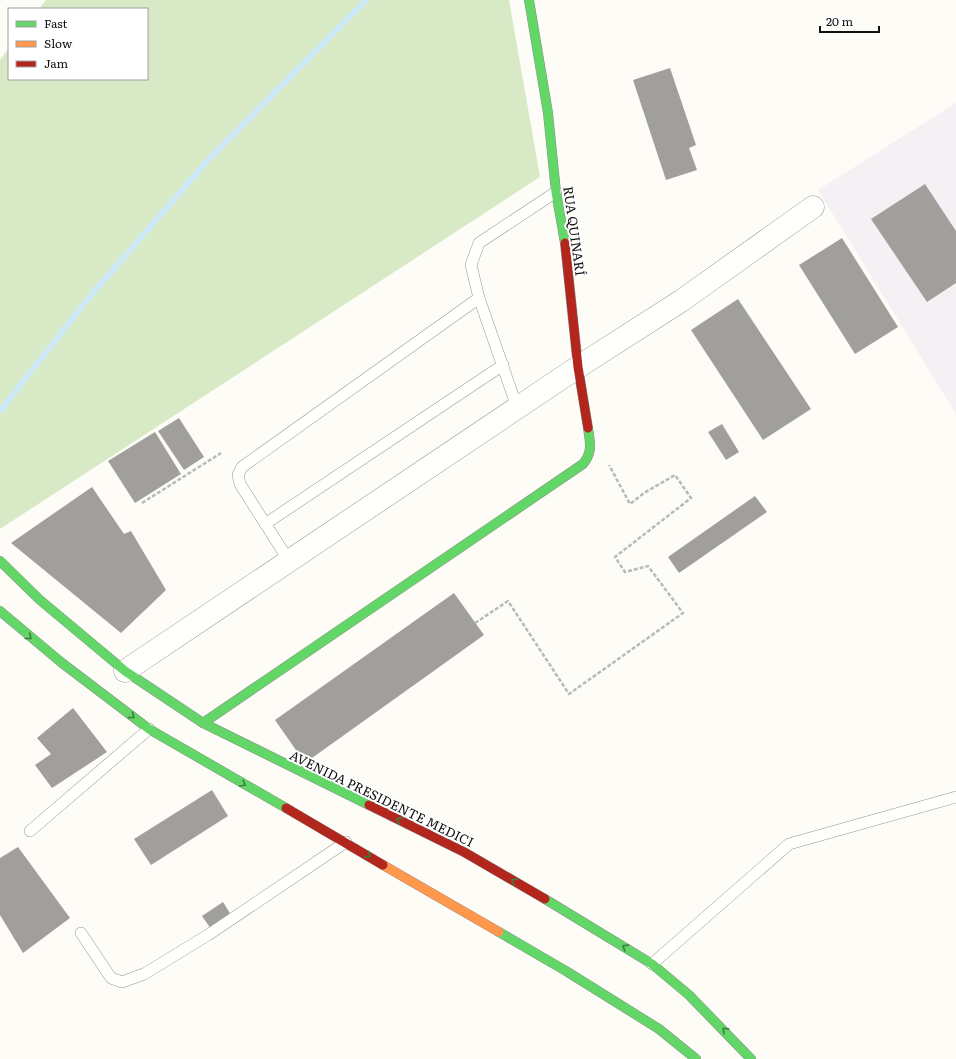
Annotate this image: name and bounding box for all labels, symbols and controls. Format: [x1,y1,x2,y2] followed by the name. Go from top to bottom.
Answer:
[8,8,148,80] legend
[820,8,879,34] scale bar
[826,12,853,30] text: 20 m
[44,14,68,32] text: Fast
[44,34,73,52] text: Slow
[44,54,69,72] text: Jam
[559,185,591,277] street label: RUA QUINARÍ
[24,632,32,639] one-way arrow
[128,712,135,719] one-way arrow
[287,745,477,851] street label: AVENIDA PRESIDENTE MEDICI
[239,780,246,787] one-way arrow
[395,817,403,825] one-way arrow
[364,851,371,858] one-way arrow
[511,878,518,885] one-way arrow
[622,945,629,952] one-way arrow
[722,1027,730,1035] one-way arrow

